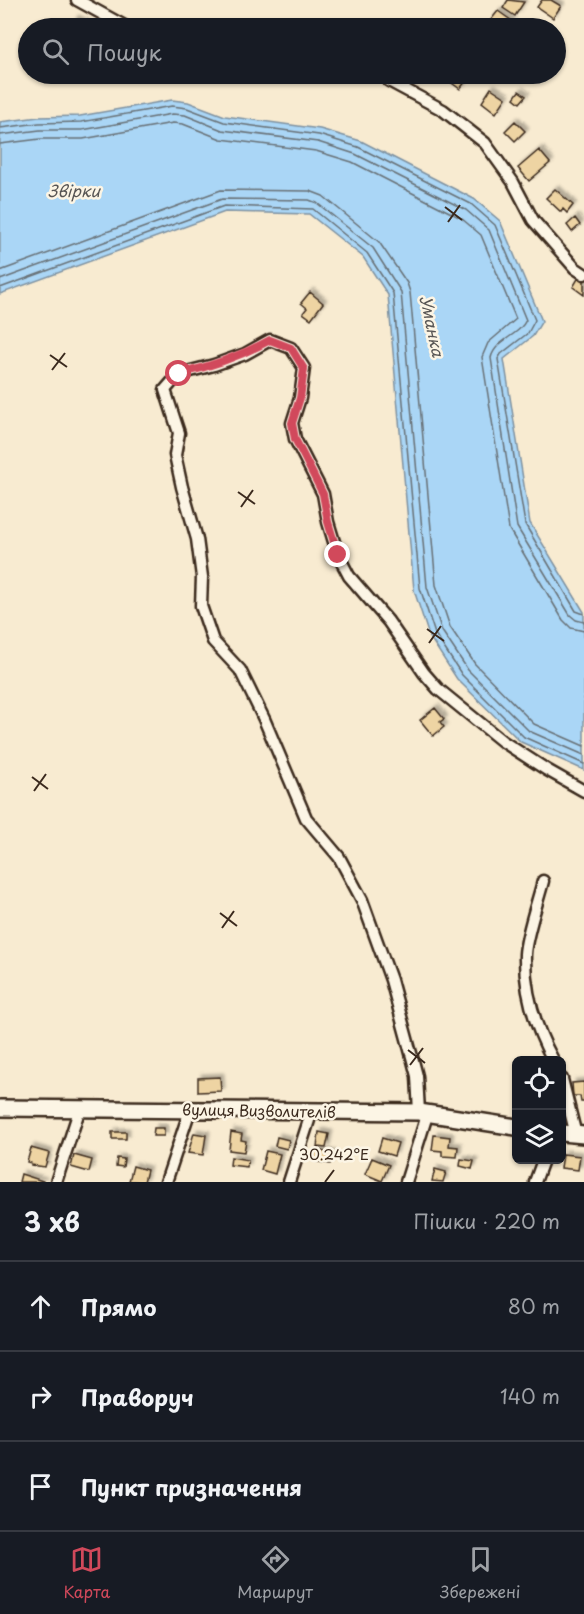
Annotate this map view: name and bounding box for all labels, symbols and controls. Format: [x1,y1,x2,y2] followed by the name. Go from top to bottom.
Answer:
[18,18,566,84] search box
[39,35,72,68] icon: search
[87,35,162,68] text: Пошук
[48,178,102,202] water label: Звірки
[415,293,451,360] water label: Уманка
[165,360,191,386] route start
[324,541,350,567] route end
[512,1056,566,1164] map controls
[512,1056,566,1110] button: locate
[182,1097,336,1123] street label: вулиця Визволителів
[512,1110,566,1164] button: layers
[299,1142,369,1165] text: 30.242°E
[24,1202,80,1241] text: 3 хв
[413,1206,560,1236] text: Пішки · 220 m
[24,1290,57,1323] icon: ahead
[81,1290,156,1323] text: Прямо
[508,1291,560,1321] text: 80 m
[24,1380,57,1413] icon: right
[81,1380,194,1413] text: Праворуч
[500,1381,560,1411] text: 140 m
[24,1470,57,1503] icon: arrive
[81,1470,302,1503] text: Пункт призначення
[63,1543,110,1603] tab: Карта
[237,1543,313,1603] tab: Маршрут
[440,1543,521,1603] tab: Збережені

